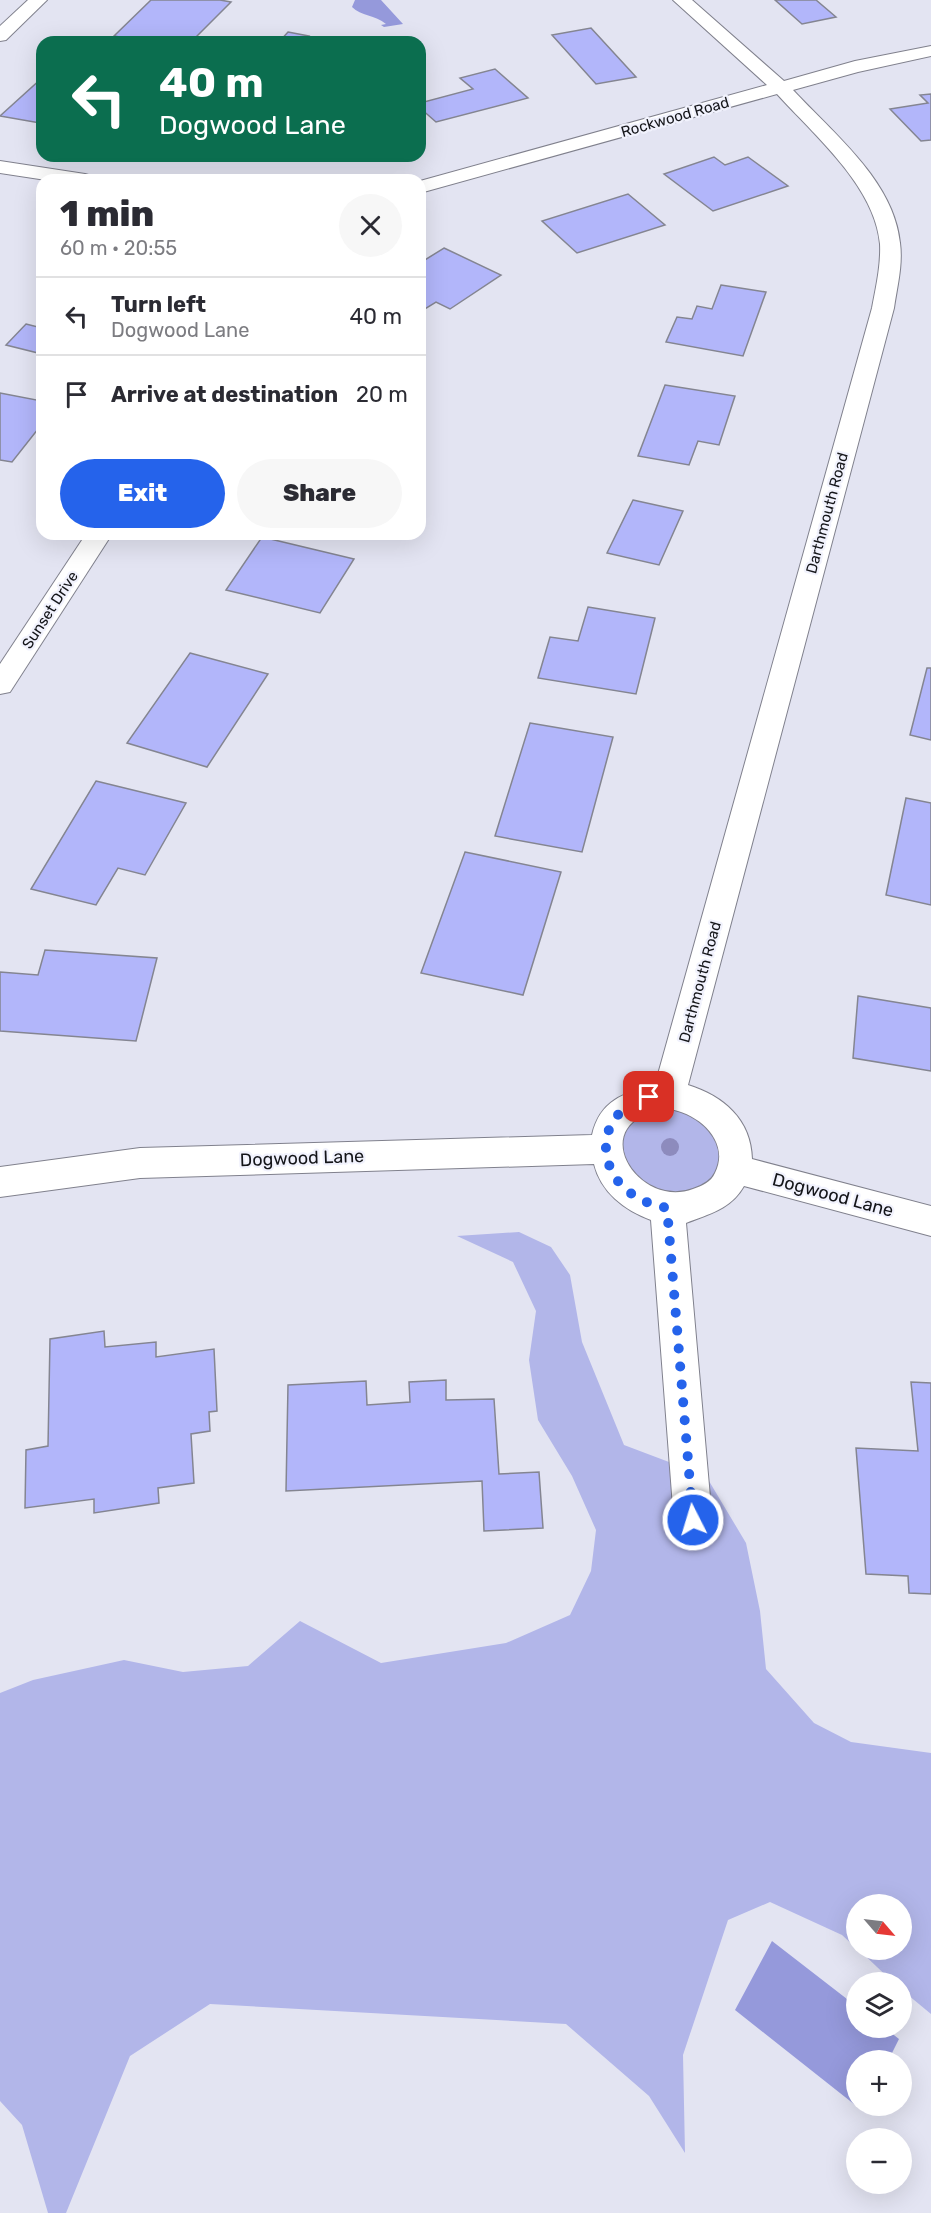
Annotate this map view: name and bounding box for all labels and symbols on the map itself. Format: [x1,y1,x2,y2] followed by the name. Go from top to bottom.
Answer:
[619,93,731,141] street label: Rockwood Road
[802,451,852,575] street label: Darthmouth Road
[18,568,82,652] street label: Sunset Drive
[675,920,725,1044] street label: Darthmouth Road
[623,1071,674,1122] pin
[239,1145,365,1171] street label: Dogwood Lane
[770,1168,896,1222] street label: Dogwood Lane
[661,1488,725,1552] position arrow
[846,1894,912,1960] north arrow

